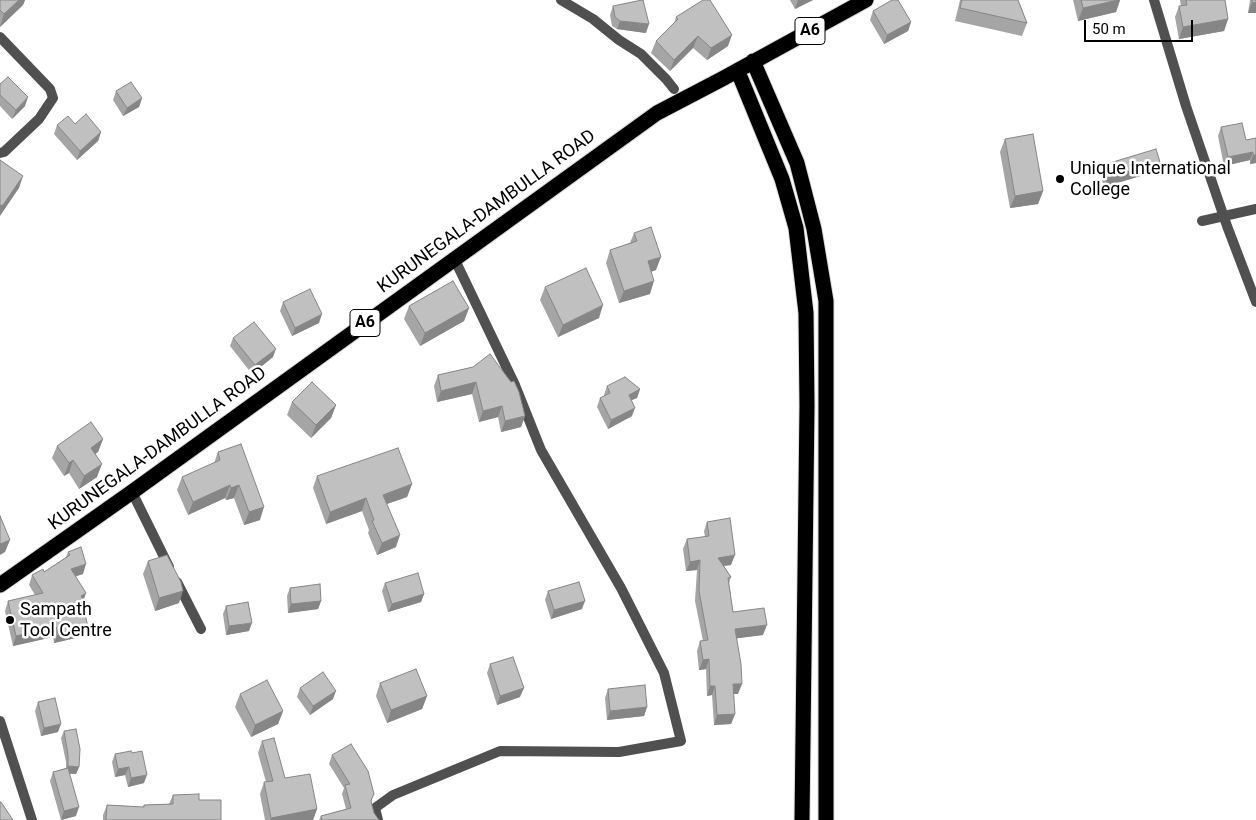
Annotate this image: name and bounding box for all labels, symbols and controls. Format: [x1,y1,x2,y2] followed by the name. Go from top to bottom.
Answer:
[1086,10,1195,42] scale bar
[795,18,825,44] road number: A6
[1092,20,1126,38] text: 50 m
[374,126,600,298] street label: KURUNEGALA-DAMBULLA ROAD
[1070,158,1231,200] place label: Unique International College
[1054,173,1066,185] marker: Unique International College
[350,309,380,336] road number: A6
[45,363,271,535] street label: KURUNEGALA-DAMBULLA ROAD
[20,599,112,642] place label: Sampath Tool Centre
[4,614,16,626] marker: Sampath Tool Centre

